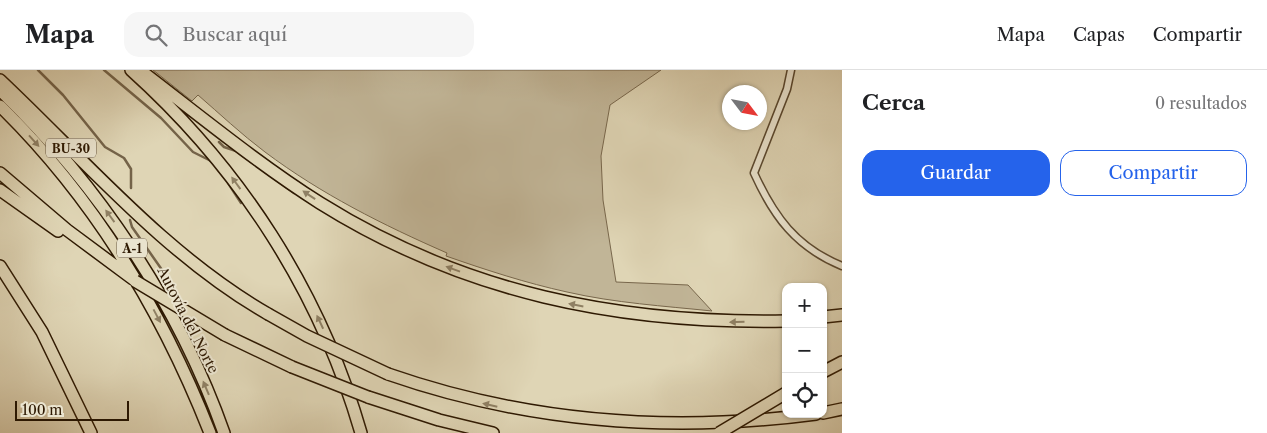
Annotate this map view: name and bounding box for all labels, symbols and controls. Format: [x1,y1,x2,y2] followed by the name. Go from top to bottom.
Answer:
[124,12,474,57] search box
[25,20,94,49] text: Mapa
[142,21,170,49] icon: search
[182,23,287,46] text: Buscar aquí
[997,24,1045,46] text: Mapa
[1073,24,1125,46] text: Capas
[1153,24,1242,46] text: Compartir
[722,85,767,130] north arrow
[862,90,925,115] text: Cerca
[1155,93,1247,113] text: 0 resultados
[28,135,40,147] one-way arrow
[46,138,96,158] road number: BU-30
[862,150,1050,196] button: Guardar
[1060,150,1247,196] button: Compartir
[231,176,241,190] one-way arrow
[302,190,315,200] one-way arrow
[105,209,115,222] one-way arrow
[117,238,147,258] road number: A-1
[153,263,223,377] street label: Autovía del Norte
[445,265,460,273] one-way arrow
[782,283,827,418] map controls
[782,283,827,328] button: +
[567,300,583,308] one-way arrow
[153,309,161,324] one-way arrow
[315,315,323,329] one-way arrow
[729,318,745,326] one-way arrow
[782,328,827,373] button: −
[782,373,827,418] button: locate
[201,381,209,395] one-way arrow
[15,398,129,421] scale bar
[22,401,62,419] text: 100 m
[483,401,498,409] one-way arrow

